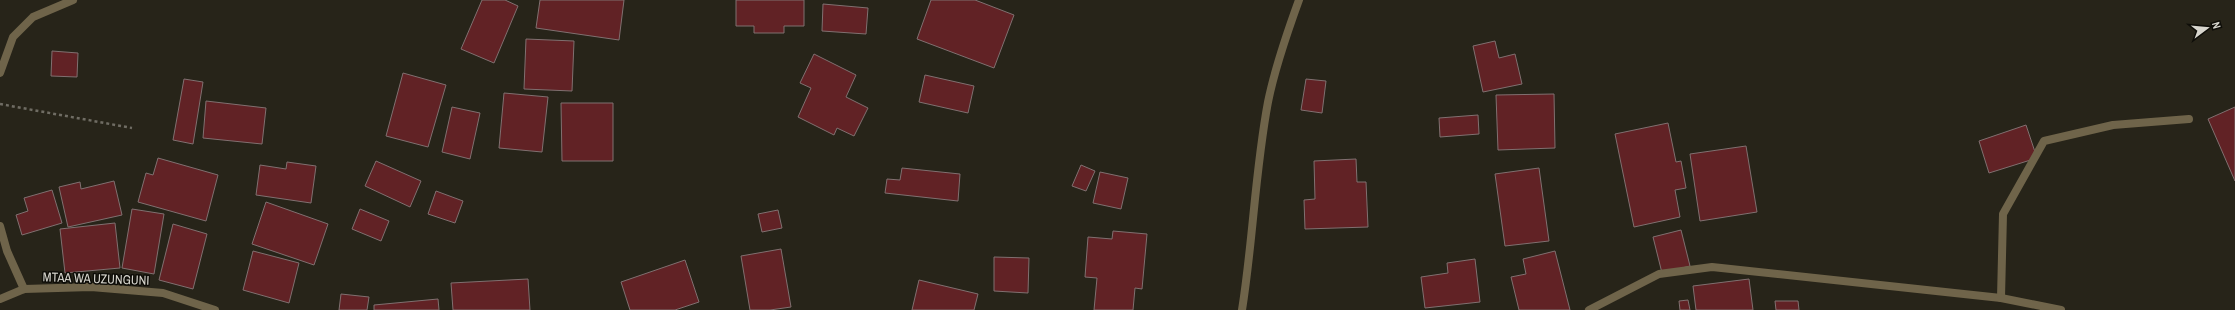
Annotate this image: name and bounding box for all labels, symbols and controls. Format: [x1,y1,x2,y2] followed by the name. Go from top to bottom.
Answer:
[2187,8,2227,48] north arrow
[2209,20,2224,30] text: N
[42,268,150,289] street label: MTAA WA UZUNGUNI

